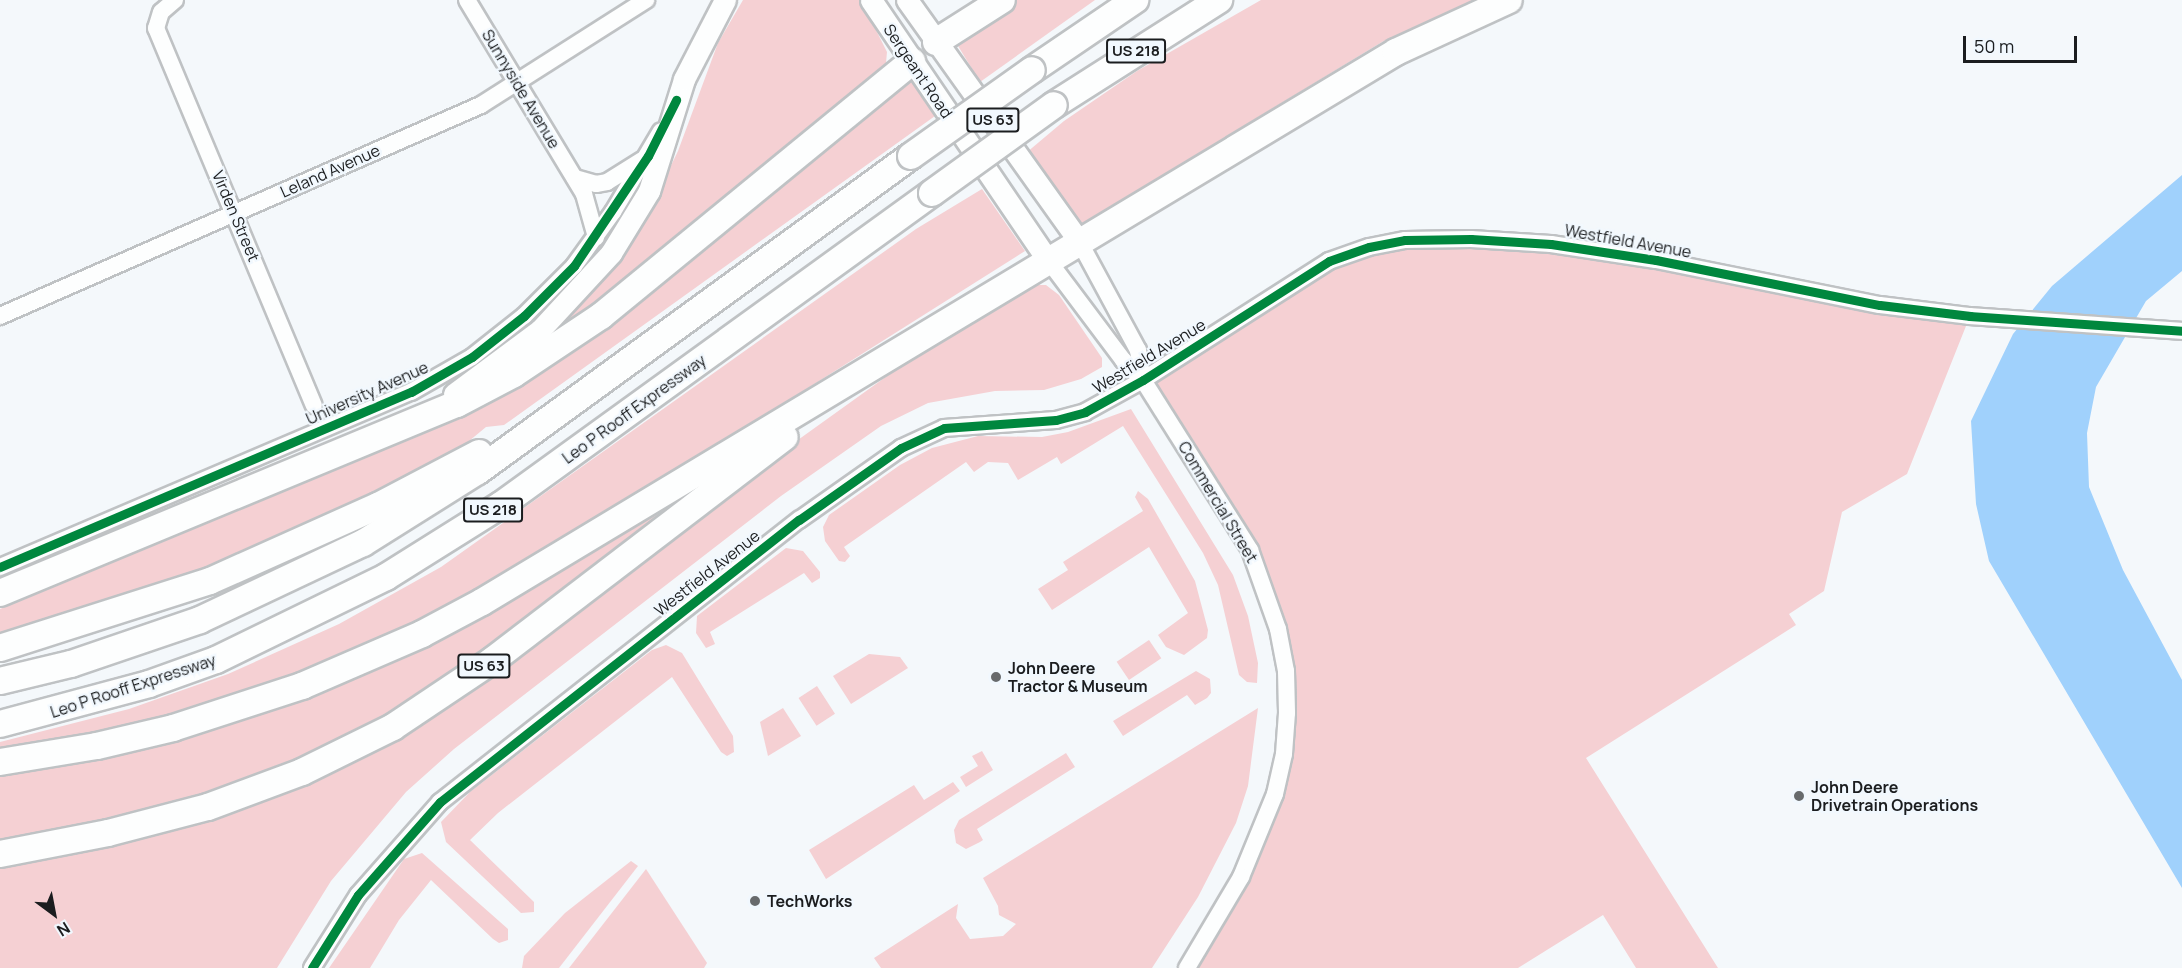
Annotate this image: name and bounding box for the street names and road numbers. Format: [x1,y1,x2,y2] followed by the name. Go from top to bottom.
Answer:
[879,20,957,122] street label: Sergeant Road
[478,26,564,152] street label: Sunnyside Avenue
[1106,39,1166,63] road number: US 218
[966,108,1020,132] road number: US 63
[277,140,383,202] street label: Leland Avenue
[208,168,264,264] street label: Virden Street
[1563,220,1693,262] street label: Westfield Avenue
[1089,315,1209,397] street label: Westfield Avenue
[558,350,710,468] street label: Leo P Rooff Expressway
[303,357,431,429] street label: University Avenue
[1174,438,1262,566] street label: Commercial Street
[463,498,523,522] road number: US 218
[651,526,763,620] street label: Westfield Avenue
[48,650,218,722] street label: Leo P Rooff Expressway
[457,654,511,678] road number: US 63

